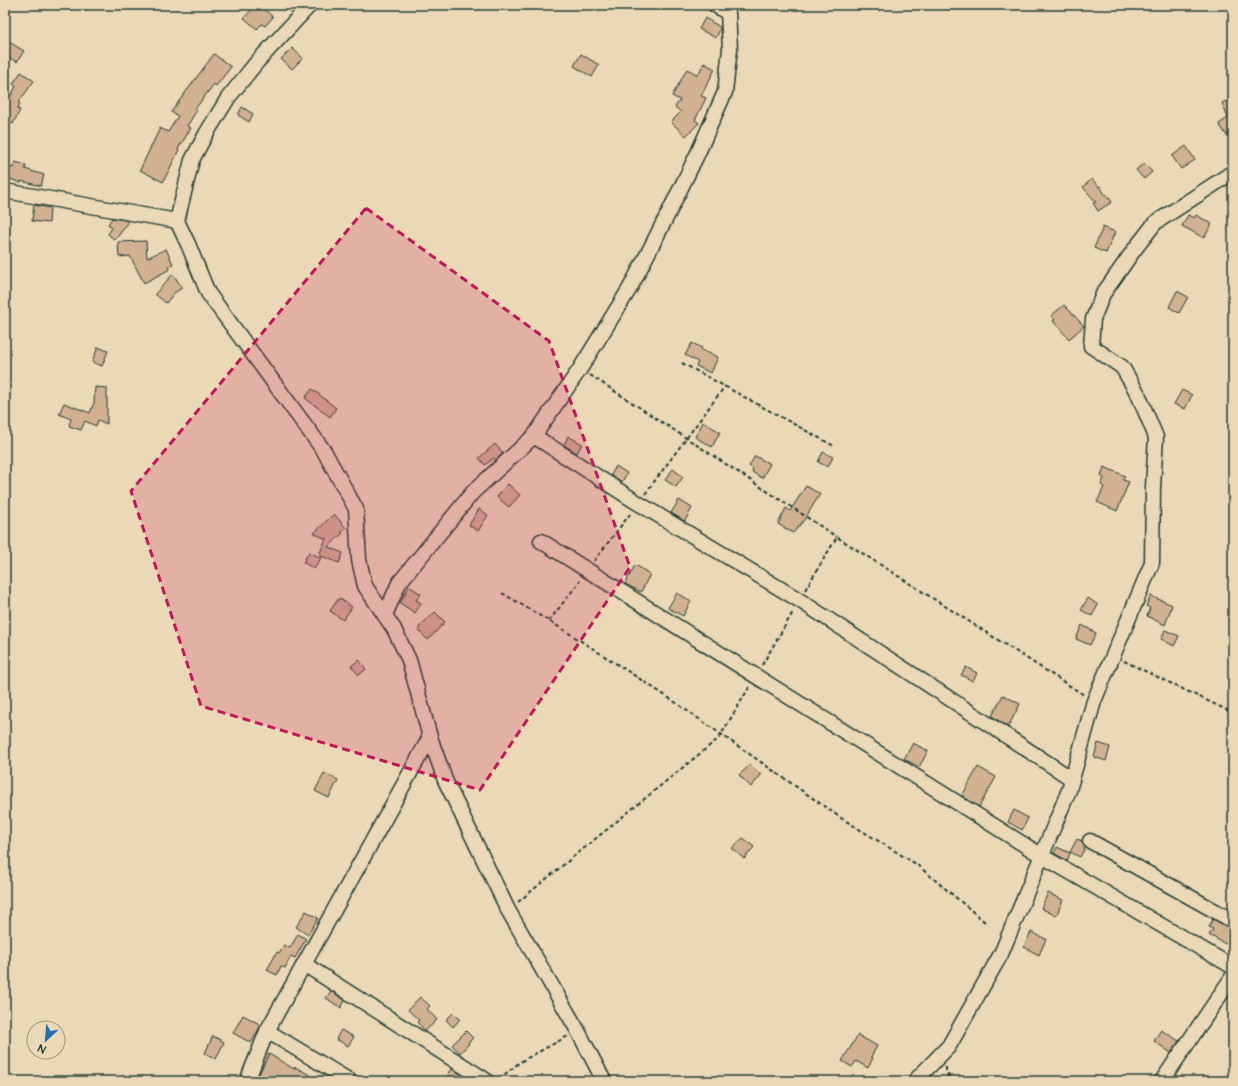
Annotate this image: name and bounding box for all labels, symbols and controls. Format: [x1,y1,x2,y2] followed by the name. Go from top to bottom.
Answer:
[26,1020,66,1060] north arrow
[35,1040,48,1057] text: N

